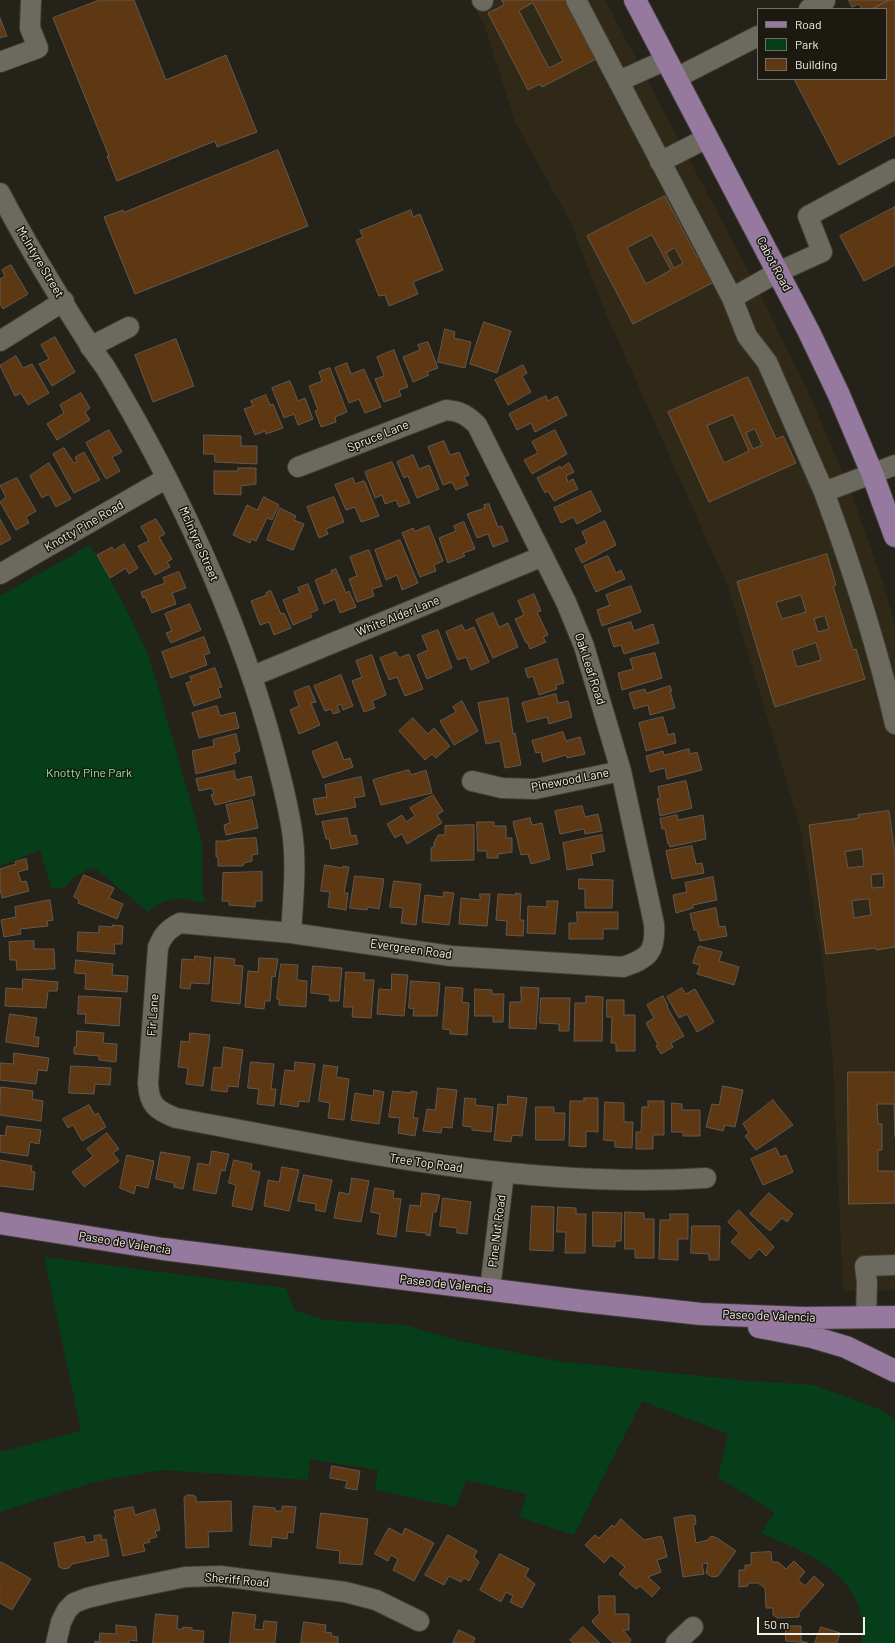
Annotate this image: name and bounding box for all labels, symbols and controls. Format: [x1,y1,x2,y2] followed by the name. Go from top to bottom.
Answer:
[757,8,887,80] legend
[795,17,822,31] text: Road
[795,37,819,51] text: Park
[795,57,837,71] text: Building
[13,224,67,300] street label: McIntyre Street
[754,234,794,294] street label: Cabot Road
[345,417,411,455] street label: Spruce Lane
[42,498,126,554] street label: Knotty Pine Road
[176,504,222,584] street label: McIntyre Street
[354,593,442,639] street label: White Alder Lane
[572,631,608,707] street label: Oak Leaf Road
[530,765,610,795] street label: Pinewood Lane
[46,766,132,780] park label: Knotty Pine Park
[369,936,453,962] street label: Evergreen Road
[144,993,162,1037] street label: Fir Lane
[388,1151,464,1175] street label: Tree Top Road
[485,1194,509,1268] street label: Pine Nut Road
[78,1229,172,1257] street label: Paseo de Valencia
[399,1272,493,1296] street label: Paseo de Valencia
[722,1307,816,1325] street label: Paseo de Valencia
[204,1570,270,1590] street label: Sheriff Road
[759,1609,867,1635] scale bar
[764,1617,789,1631] text: 50 m

